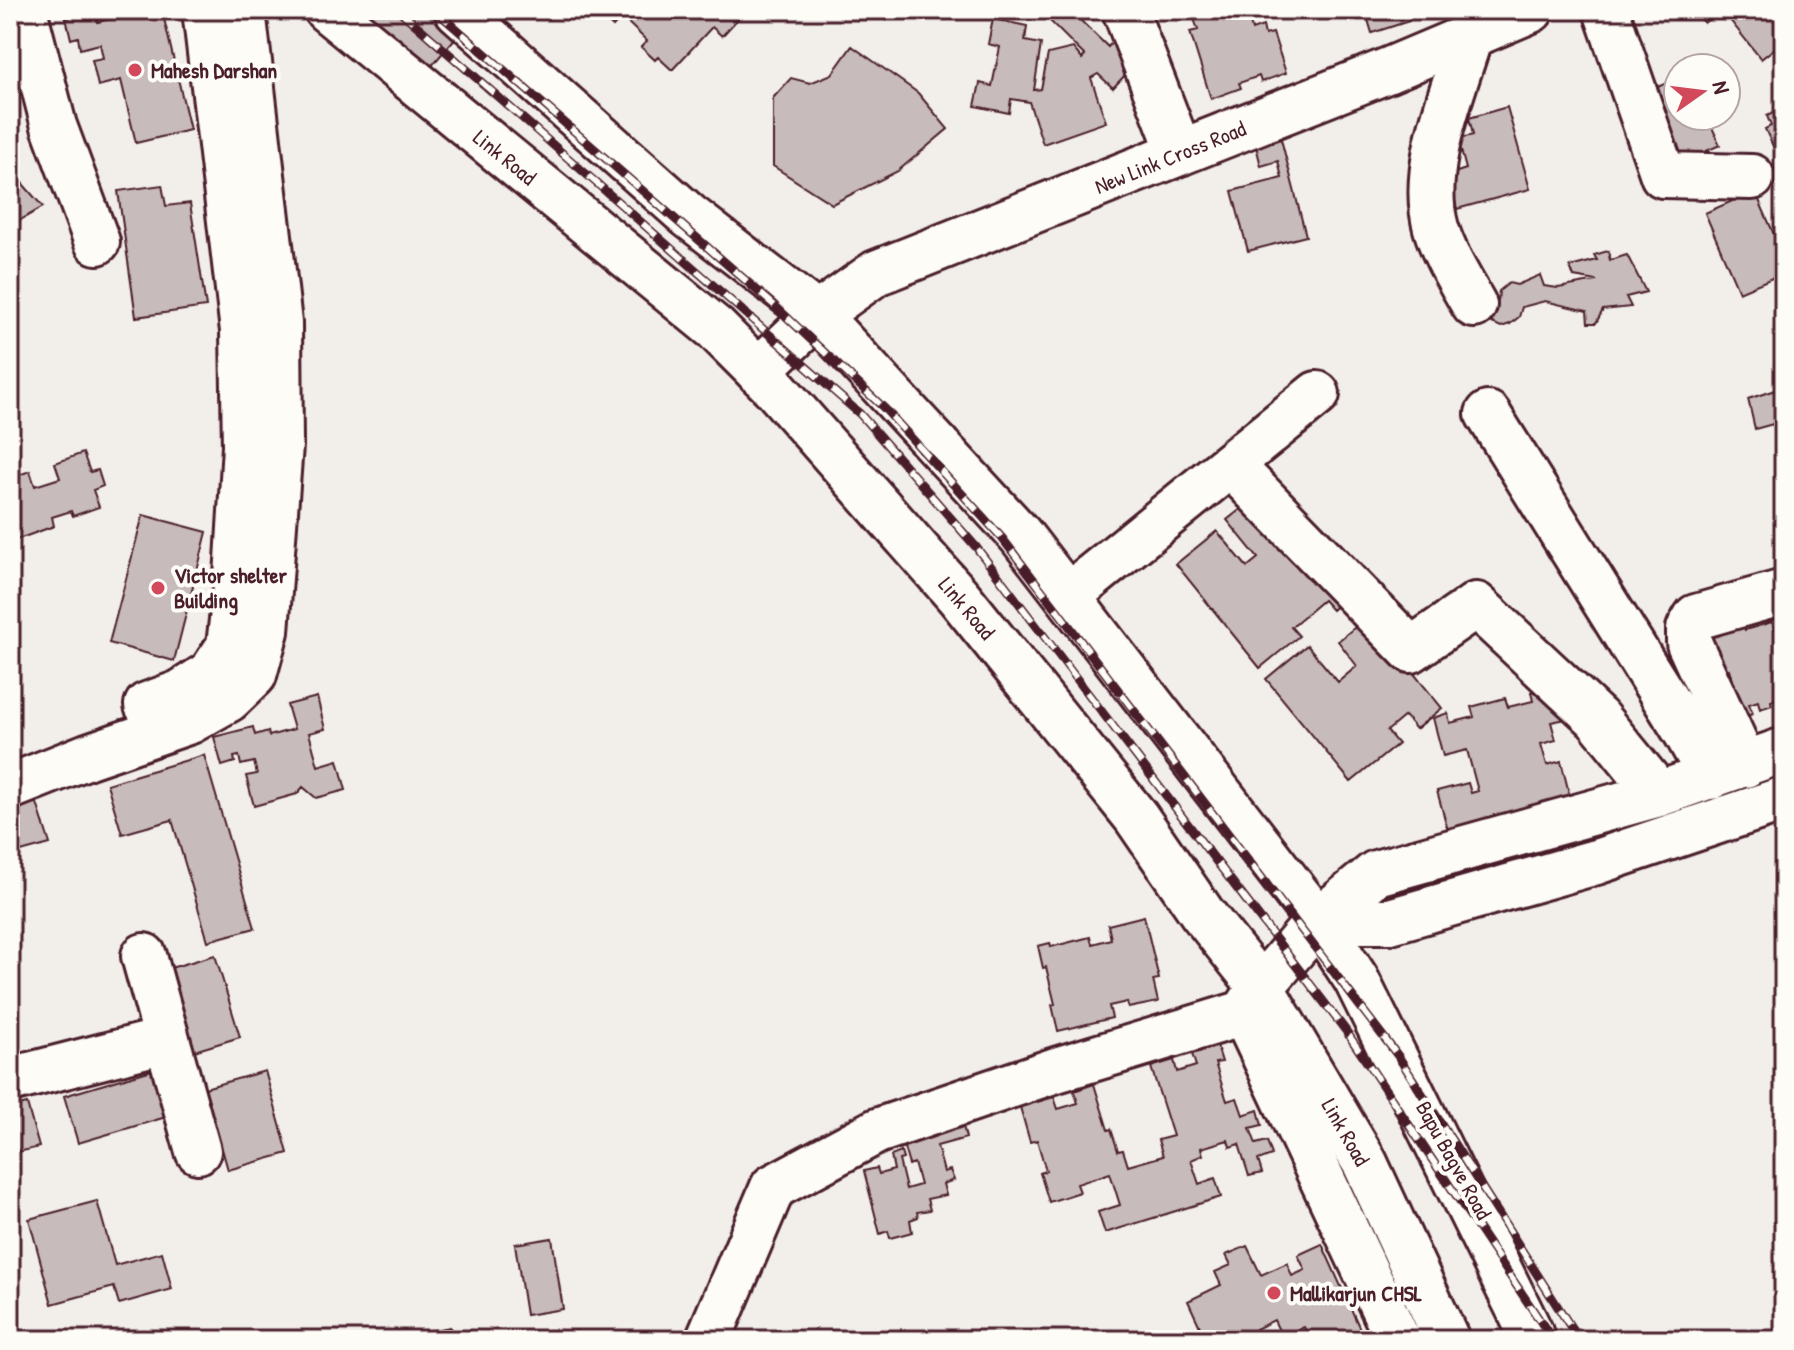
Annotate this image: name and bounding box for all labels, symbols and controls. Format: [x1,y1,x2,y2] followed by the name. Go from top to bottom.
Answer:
[1662,52,1742,132] north arrow
[151,55,277,85] place label: Mahesh Darshan
[126,61,144,79] marker: Mahesh Darshan
[1705,78,1737,97] text: N
[1090,113,1250,201] street label: New Link Cross Road
[467,122,543,192] street label: Link Road
[174,560,287,616] place label: Victor shelter Building
[932,570,1002,646] street label: Link Road
[149,579,167,597] marker: Victor shelter Building
[1315,1093,1378,1172] street label: Link Road
[1409,1095,1499,1225] street label: Bapu Bagve Road
[1290,1278,1422,1308] place label: Mallikarjun CHSL
[1265,1284,1283,1302] marker: Mallikarjun CHSL

